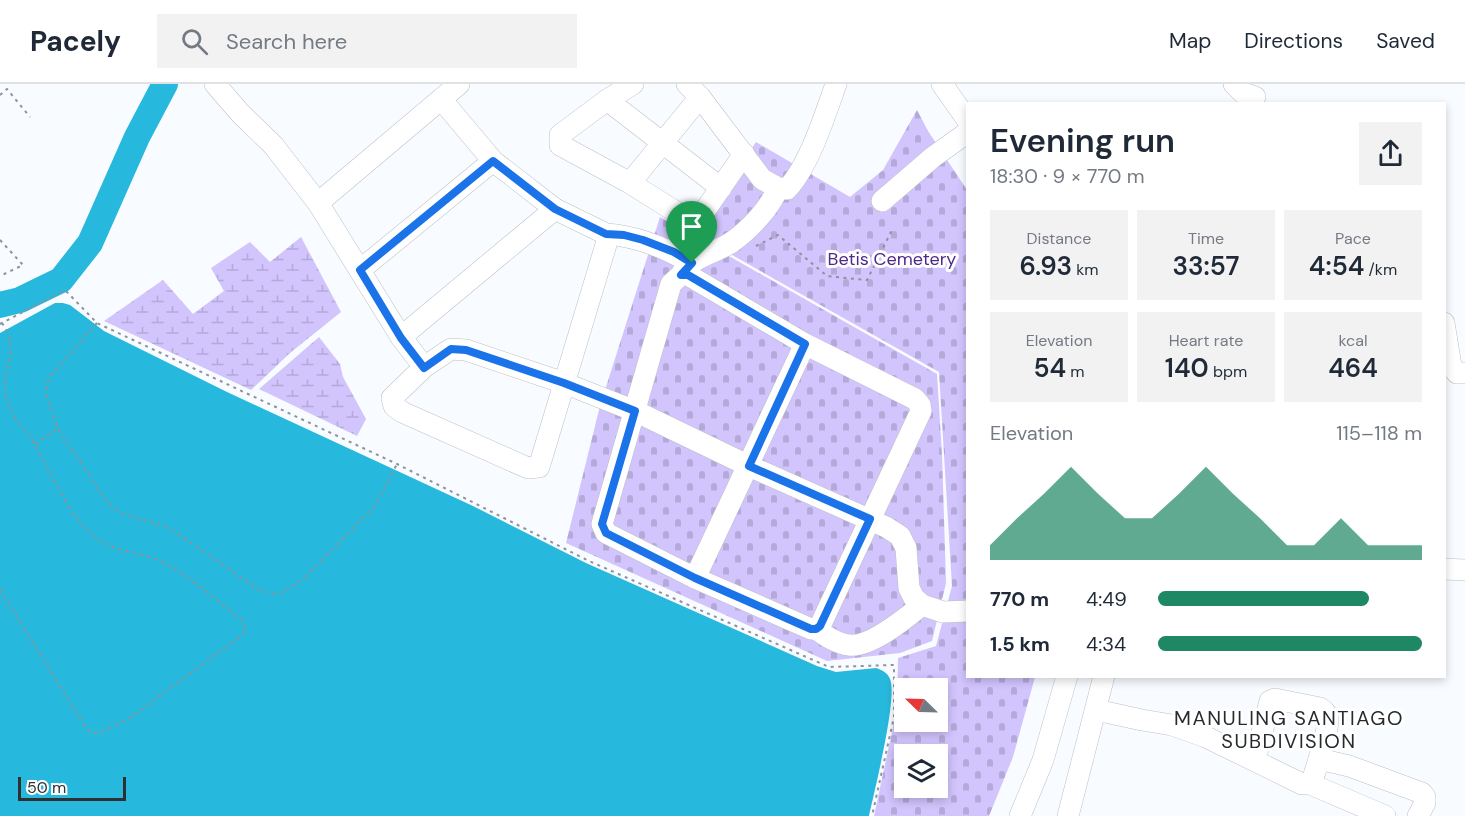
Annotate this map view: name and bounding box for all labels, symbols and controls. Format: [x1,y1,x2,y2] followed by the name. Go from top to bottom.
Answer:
[157,14,577,68] search box
[30,23,121,60] text: Pacely
[178,25,211,58] icon: search
[226,27,347,56] text: Search here
[1169,27,1211,55] text: Map
[1244,27,1343,55] text: Directions
[1376,27,1435,55] text: Saved
[990,119,1175,162] text: Evening run
[1359,122,1422,185] button: share
[990,163,1145,189] text: 18:30 · 9 × 770 m
[666,201,717,263] pin
[675,210,708,243] icon: arrive
[1027,228,1091,249] text: Distance
[1188,228,1224,249] text: Time
[1335,228,1371,249] text: Pace
[828,247,956,271] park label: Betis Cemetery
[1019,249,1072,283] text: 6.93
[1172,249,1240,283] text: 33:57
[1309,249,1364,283] text: 4:54
[1072,259,1099,280] text: km
[1364,259,1397,280] text: /km
[1026,330,1092,351] text: Elevation
[1169,330,1243,351] text: Heart rate
[1339,330,1367,351] text: kcal
[1033,351,1066,385] text: 54
[1165,351,1209,385] text: 140
[1328,351,1378,385] text: 464
[1066,361,1085,382] text: m
[1209,361,1247,382] text: bpm
[990,420,1073,446] text: Elevation
[1336,420,1422,446] text: 115–118 m
[990,586,1049,612] text: 770 m
[1086,586,1127,612] text: 4:49
[990,631,1050,657] text: 1.5 km
[1086,631,1126,657] text: 4:34
[894,678,948,732] north arrow
[894,678,948,798] map controls
[1174,705,1404,754] district label: MANULING SANTIAGO SUBDIVISION
[894,744,948,798] button: layers
[18,774,126,802] scale bar
[27,777,66,798] text: 50 m

